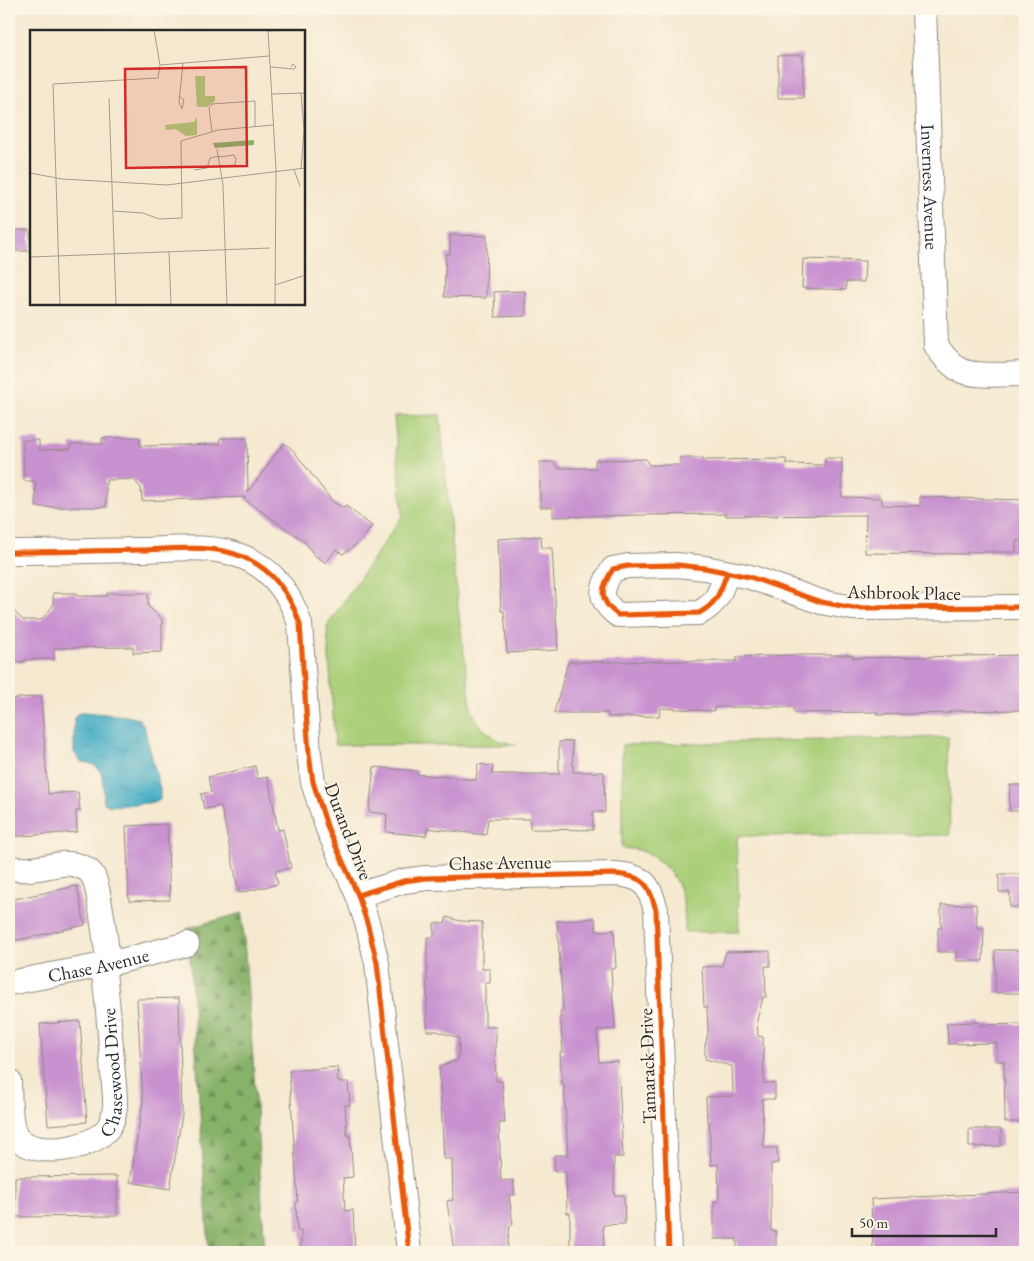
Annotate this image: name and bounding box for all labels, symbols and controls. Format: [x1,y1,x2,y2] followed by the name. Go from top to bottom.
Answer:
[30,30,305,305] inset map
[915,124,945,250] street label: Inverness Avenue
[846,579,961,606] street label: Ashbrook Place
[319,779,379,883] street label: Durand Drive
[448,849,552,876] street label: Chase Avenue
[46,942,152,988] street label: Chase Avenue
[94,1007,128,1143] street label: Chasewood Drive
[633,1008,662,1124] street label: Tamarack Drive
[852,1206,995,1238] scale bar
[859,1213,888,1232] text: 50 m

